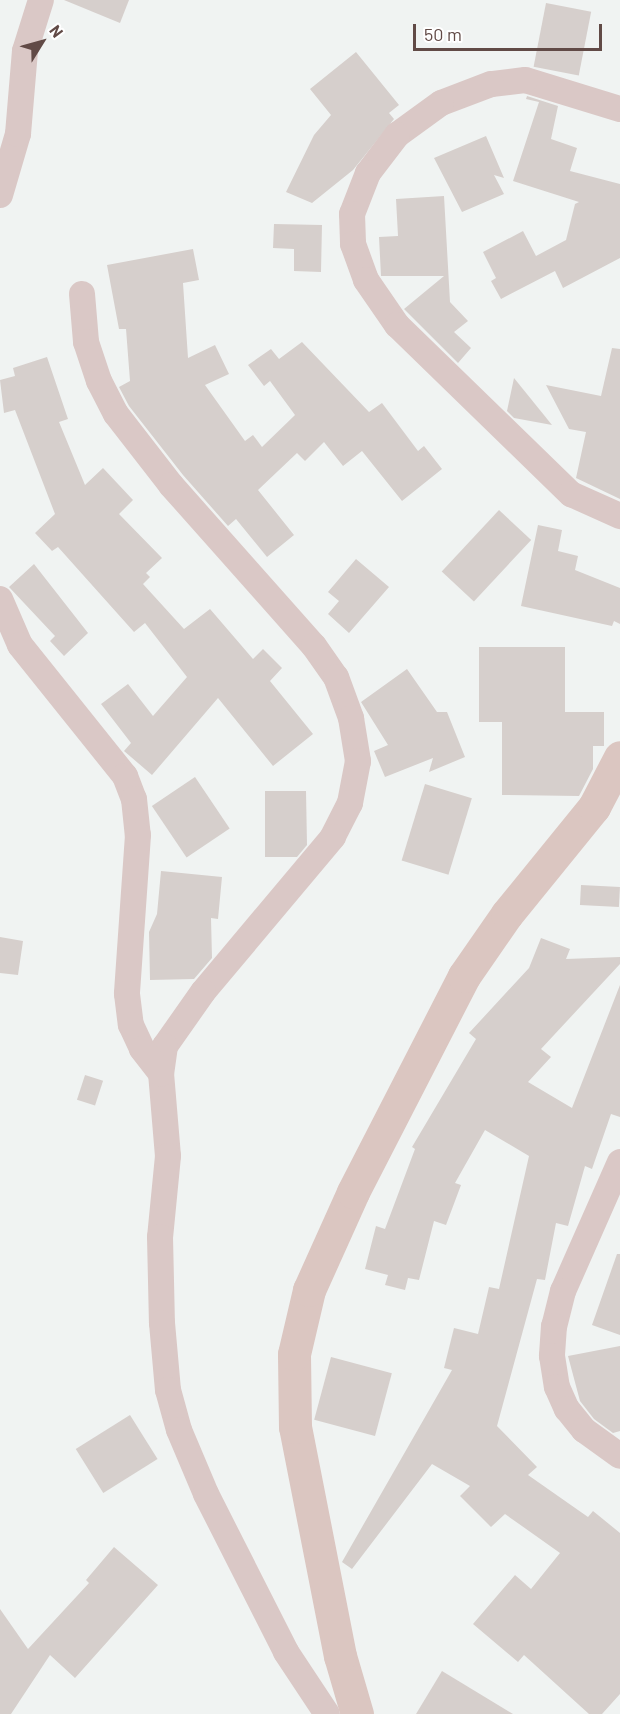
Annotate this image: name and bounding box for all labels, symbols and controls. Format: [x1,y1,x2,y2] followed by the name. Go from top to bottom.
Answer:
[12,12,72,72] north arrow
[416,12,605,50] scale bar
[46,21,68,41] text: N
[424,23,462,45] text: 50 m

